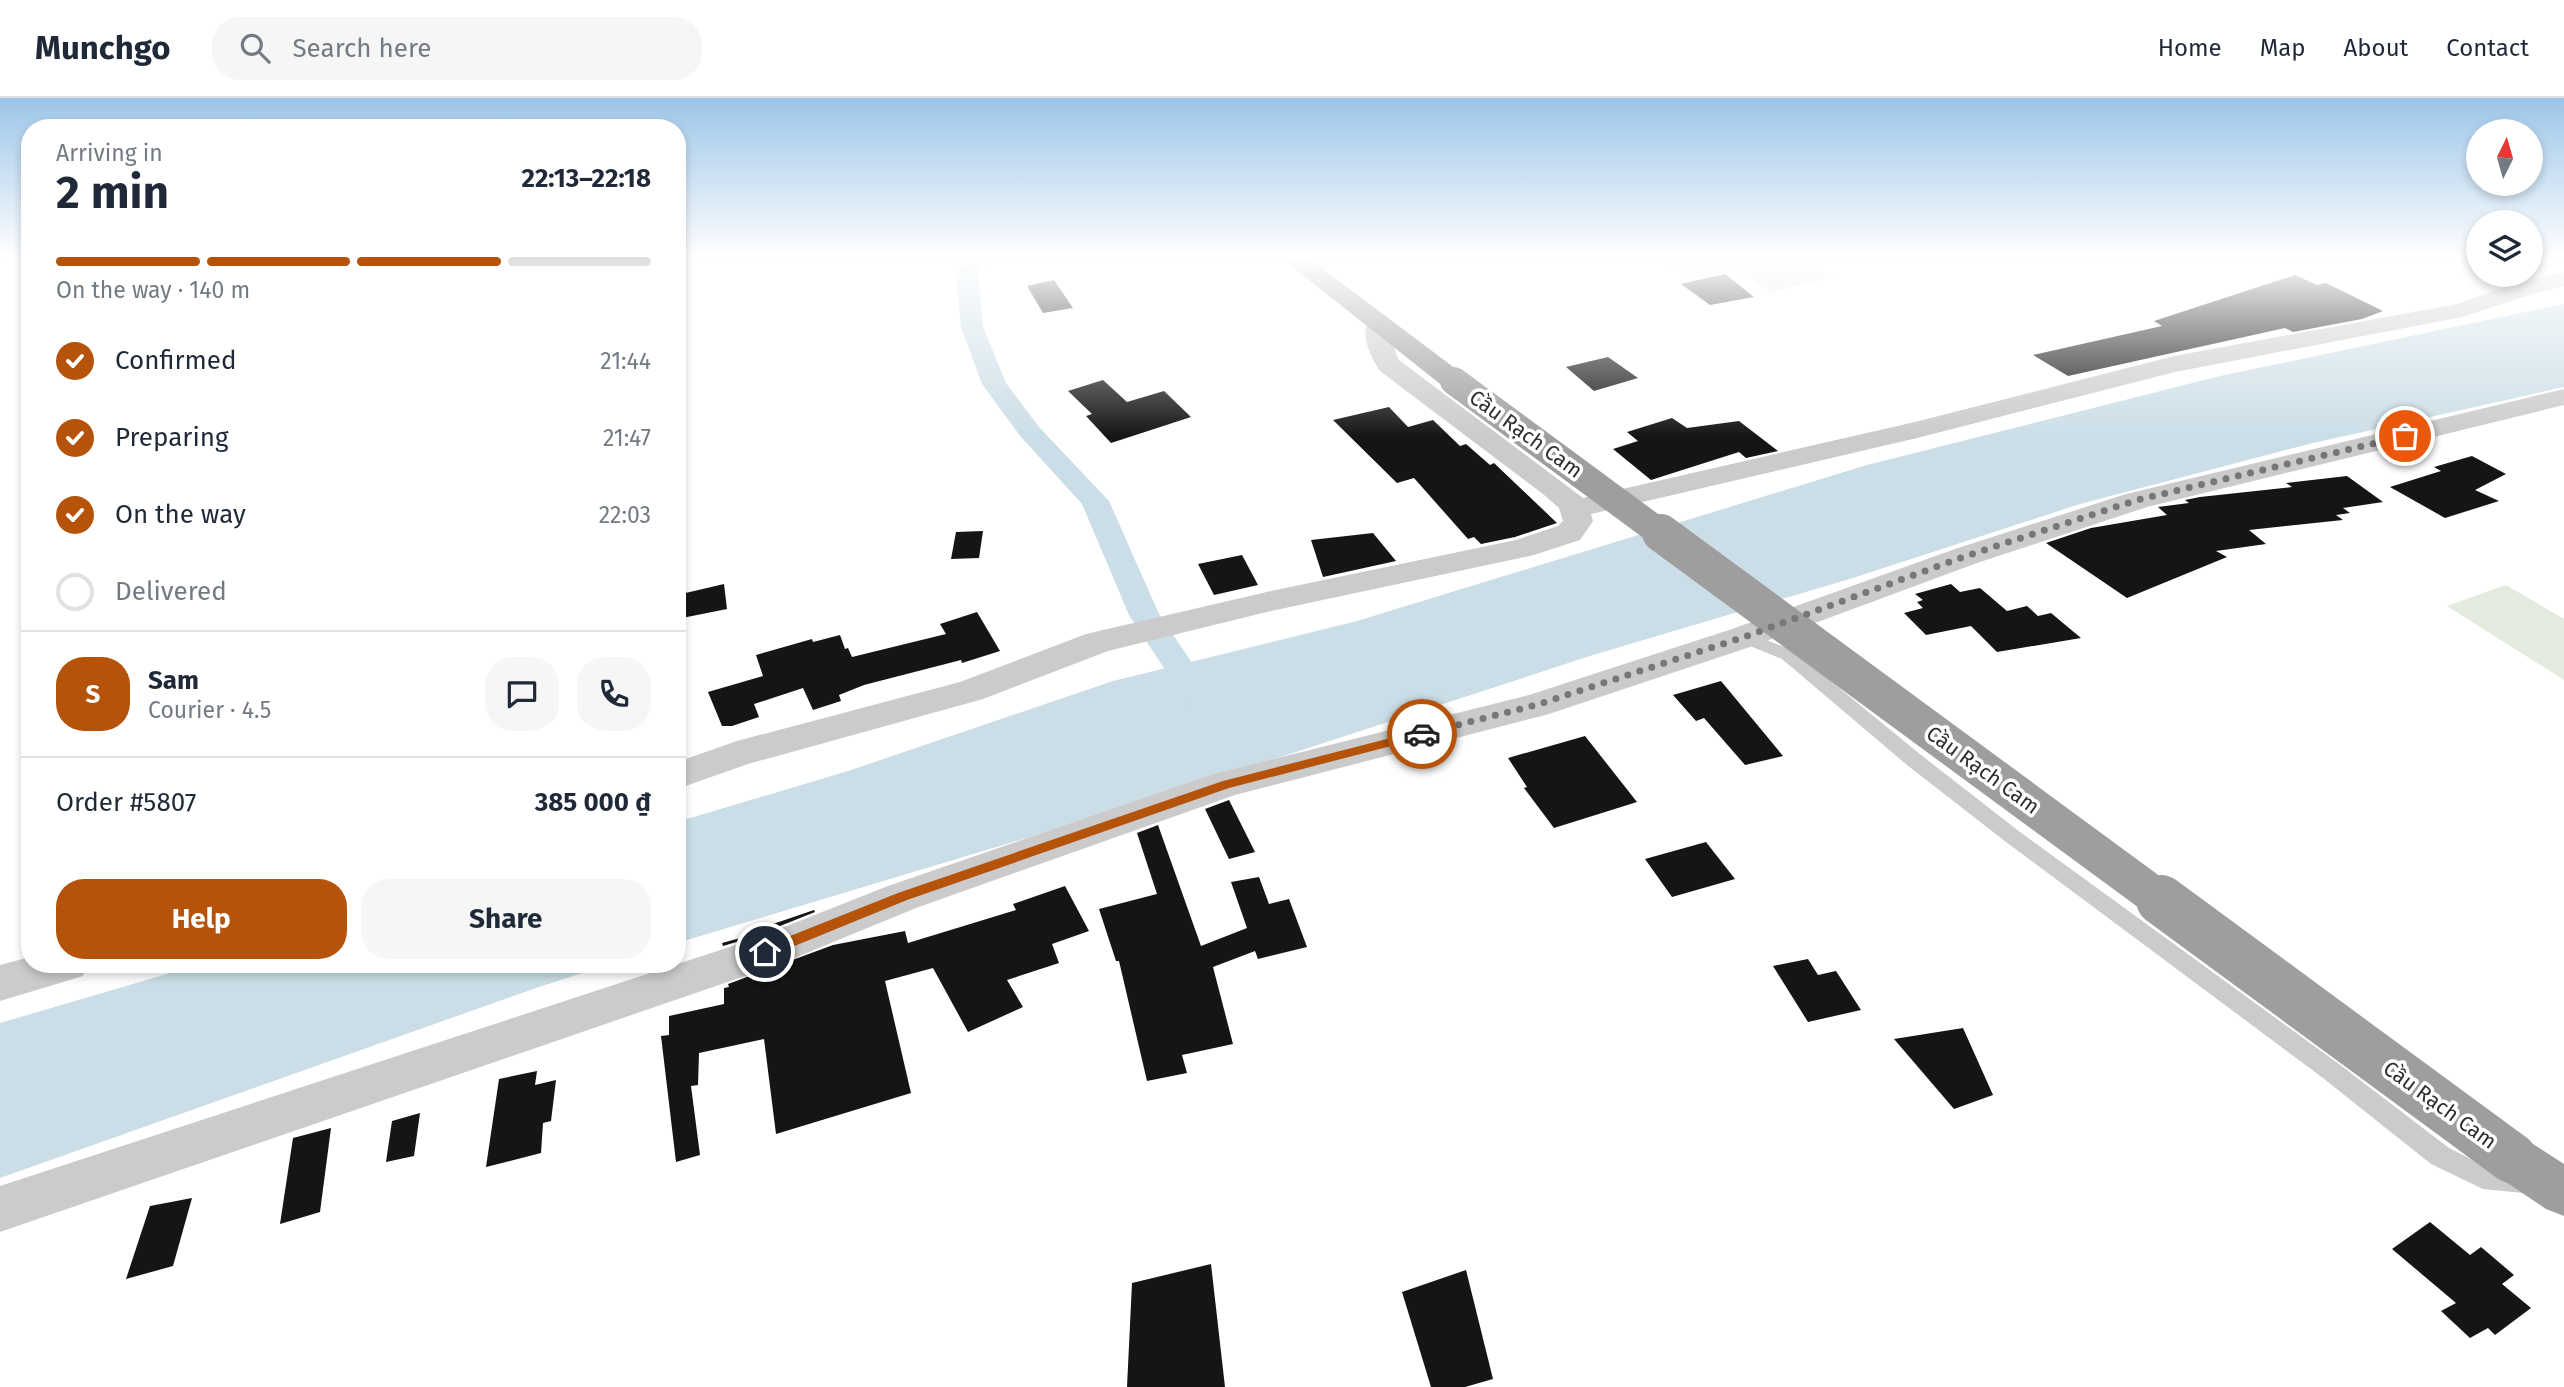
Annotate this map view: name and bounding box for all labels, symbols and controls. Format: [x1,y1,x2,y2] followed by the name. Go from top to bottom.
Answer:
[212,17,702,80] search box
[35,28,170,68] text: Munchgo
[236,29,274,67] icon: search
[292,33,431,64] text: Search here
[2158,34,2222,62] text: Home
[2260,34,2306,62] text: Map
[2344,34,2408,62] text: About
[2446,34,2529,62] text: Contact
[2466,119,2543,196] north arrow
[2466,119,2543,287] map controls
[56,139,163,167] text: Arriving in
[521,163,651,194] text: 22:13–22:18
[56,165,169,220] text: 2 min
[2466,210,2543,287] button: layers
[56,276,250,304] text: On the way · 140 m
[56,342,94,380] icon: check
[115,345,236,376] text: Confirmed
[600,347,651,375] text: 21:44
[1464,384,1588,484] street label: Cầu Rạch Cam
[2375,406,2435,466] pin
[2386,417,2424,455] icon: bag
[56,419,94,457] icon: check
[115,422,228,453] text: Preparing
[603,424,651,452] text: 21:47
[56,496,94,534] icon: check
[115,499,246,530] text: On the way
[599,501,651,529] text: 22:03
[115,576,227,607] text: Delivered
[485,657,559,731] button: chat
[577,657,651,731] button: phone
[148,665,199,696] text: Sam
[86,679,100,710] text: S
[148,696,271,724] text: Courier · 4.5
[1387,699,1457,769] courier
[1403,715,1441,753] icon: car
[1921,720,2045,820] street label: Cầu Rạch Cam
[56,787,196,818] text: Order #5807
[535,787,651,818] text: 385 000 ₫
[56,879,347,959] button: Help
[361,879,651,959] button: Share
[735,922,795,982] pin
[746,933,784,971] icon: home
[2378,1055,2502,1155] street label: Cầu Rạch Cam

